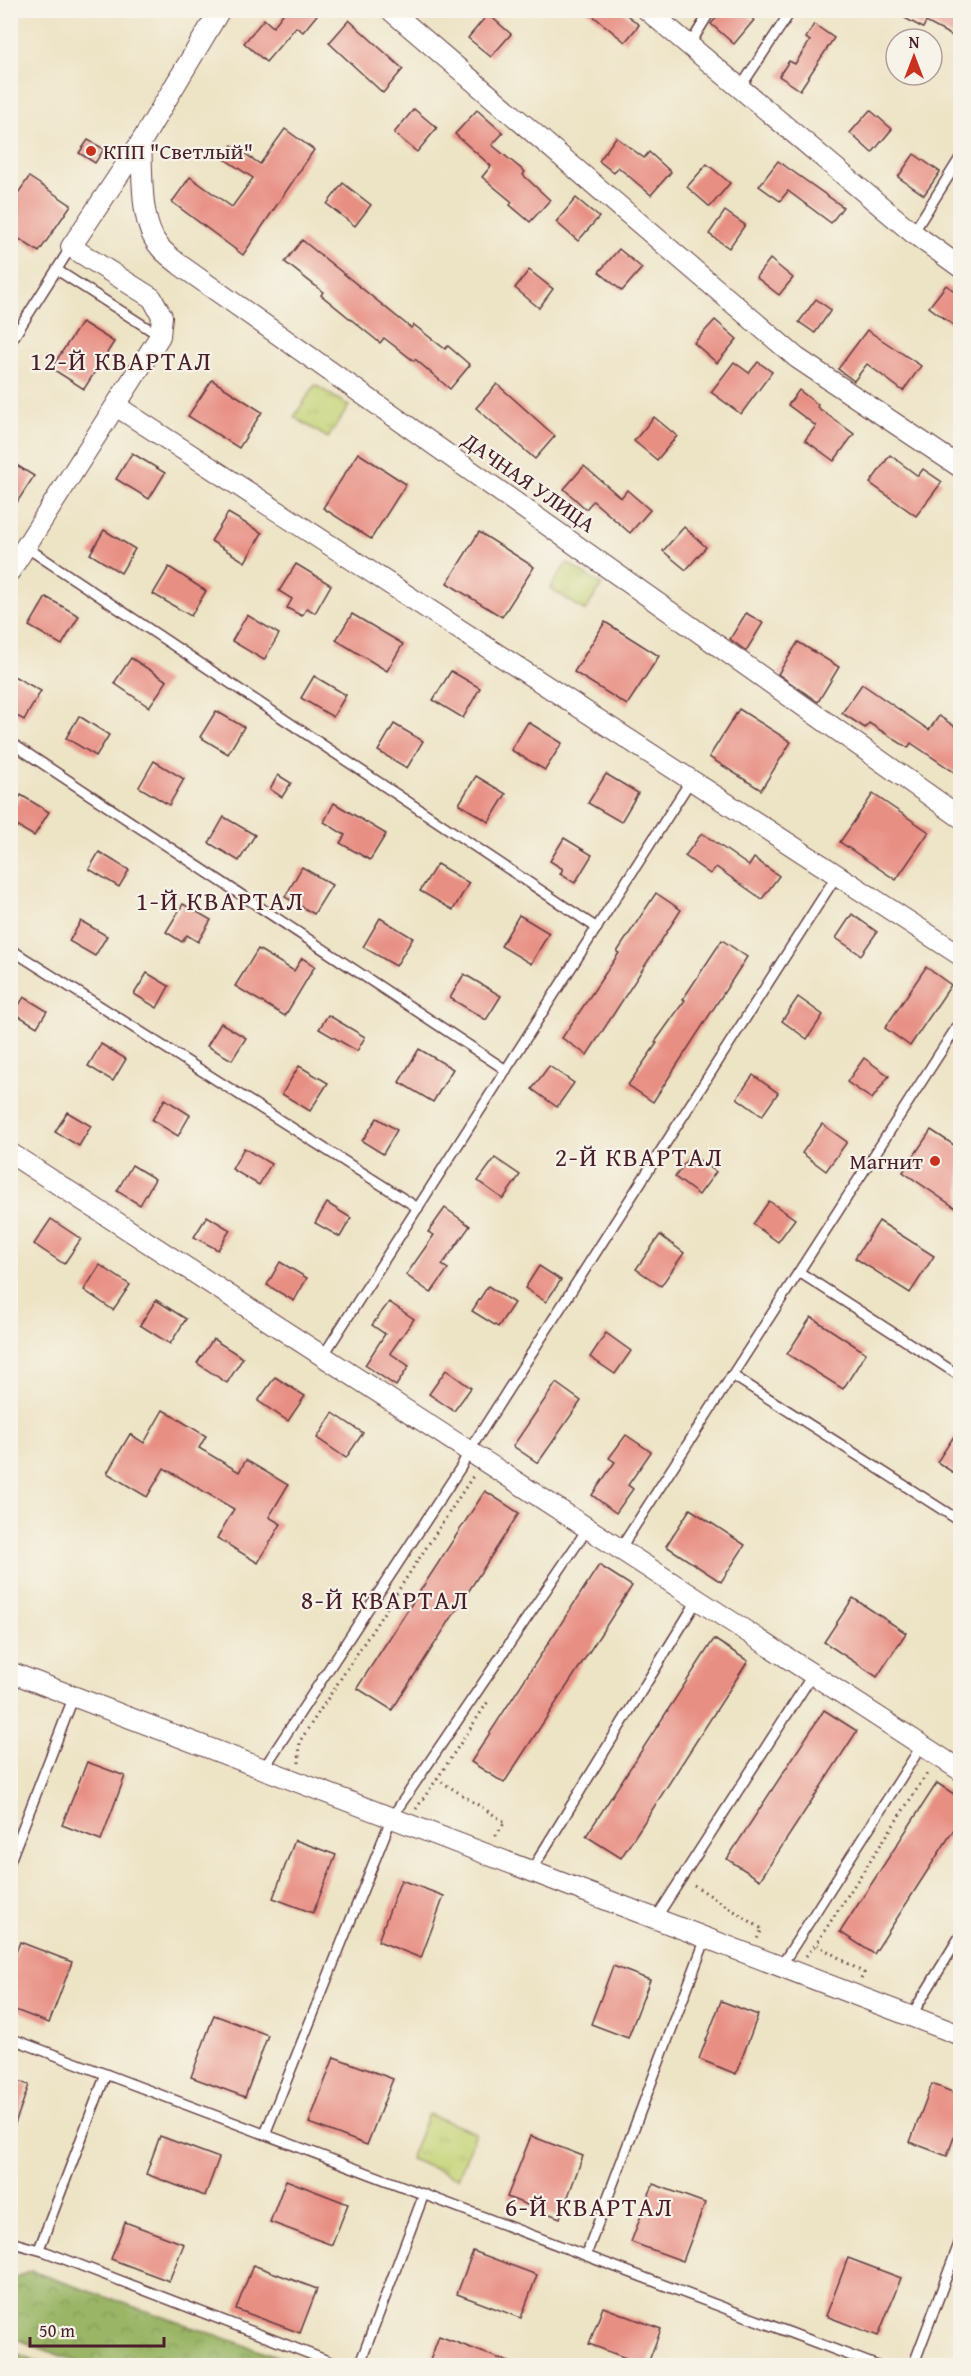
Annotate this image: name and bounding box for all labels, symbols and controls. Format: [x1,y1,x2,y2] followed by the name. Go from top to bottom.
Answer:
[884,27,944,87] north arrow
[909,30,920,54] text: N
[103,135,253,167] place label: КПП "Светлый"
[84,144,98,158] marker: КПП "Светлый"
[30,341,212,380] district label: 12-Й КВАРТАЛ
[455,424,603,540] street label: ДАЧНАЯ УЛИЦА
[136,881,304,920] district label: 1-Й КВАРТАЛ
[555,1137,723,1176] district label: 2-Й КВАРТАЛ
[849,1145,923,1177] place label: Магнит
[928,1154,942,1168] marker: Магнит
[301,1580,469,1619] district label: 8-Й КВАРТАЛ
[505,2187,673,2226] district label: 6-Й КВАРТАЛ
[30,2310,164,2348] scale bar
[39,2317,75,2344] text: 50 m

